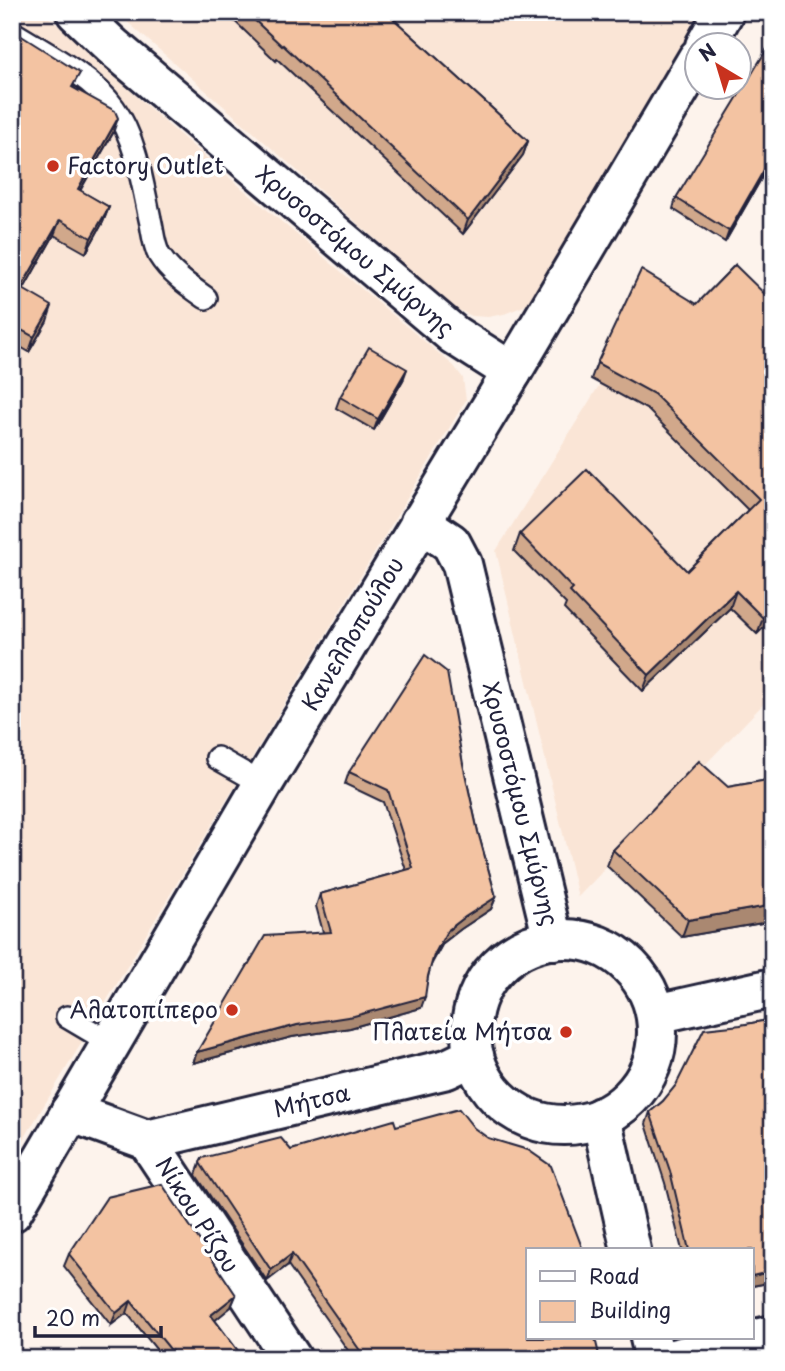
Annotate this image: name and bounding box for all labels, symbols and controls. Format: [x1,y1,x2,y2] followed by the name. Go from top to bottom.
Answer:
[684,32,754,102] north arrow
[692,36,721,67] text: N
[67,147,224,182] place label: Factory Outlet
[249,156,463,344] street label: Χρυσοστόμου Σμύρνης
[45,158,61,174] marker: Factory Outlet
[292,550,412,717] street label: Κανελλοπούλου
[474,678,569,929] street label: Χρυσοστόμου Σμύρνης
[70,991,218,1026] place label: Αλατοπίπερο
[224,1002,240,1018] marker: Αλατοπίπερο
[372,1013,552,1048] place label: Πλατεία Μήτσα
[558,1024,574,1040] marker: Πλατεία Μήτσα
[270,1074,353,1125] street label: Μήτσα
[148,1149,249,1279] street label: Νίκου Ρίζου
[526,1248,754,1340] legend
[589,1259,640,1291] text: Road
[589,1293,671,1325] text: Building
[35,1294,161,1338] scale bar
[46,1301,100,1333] text: 20 m

